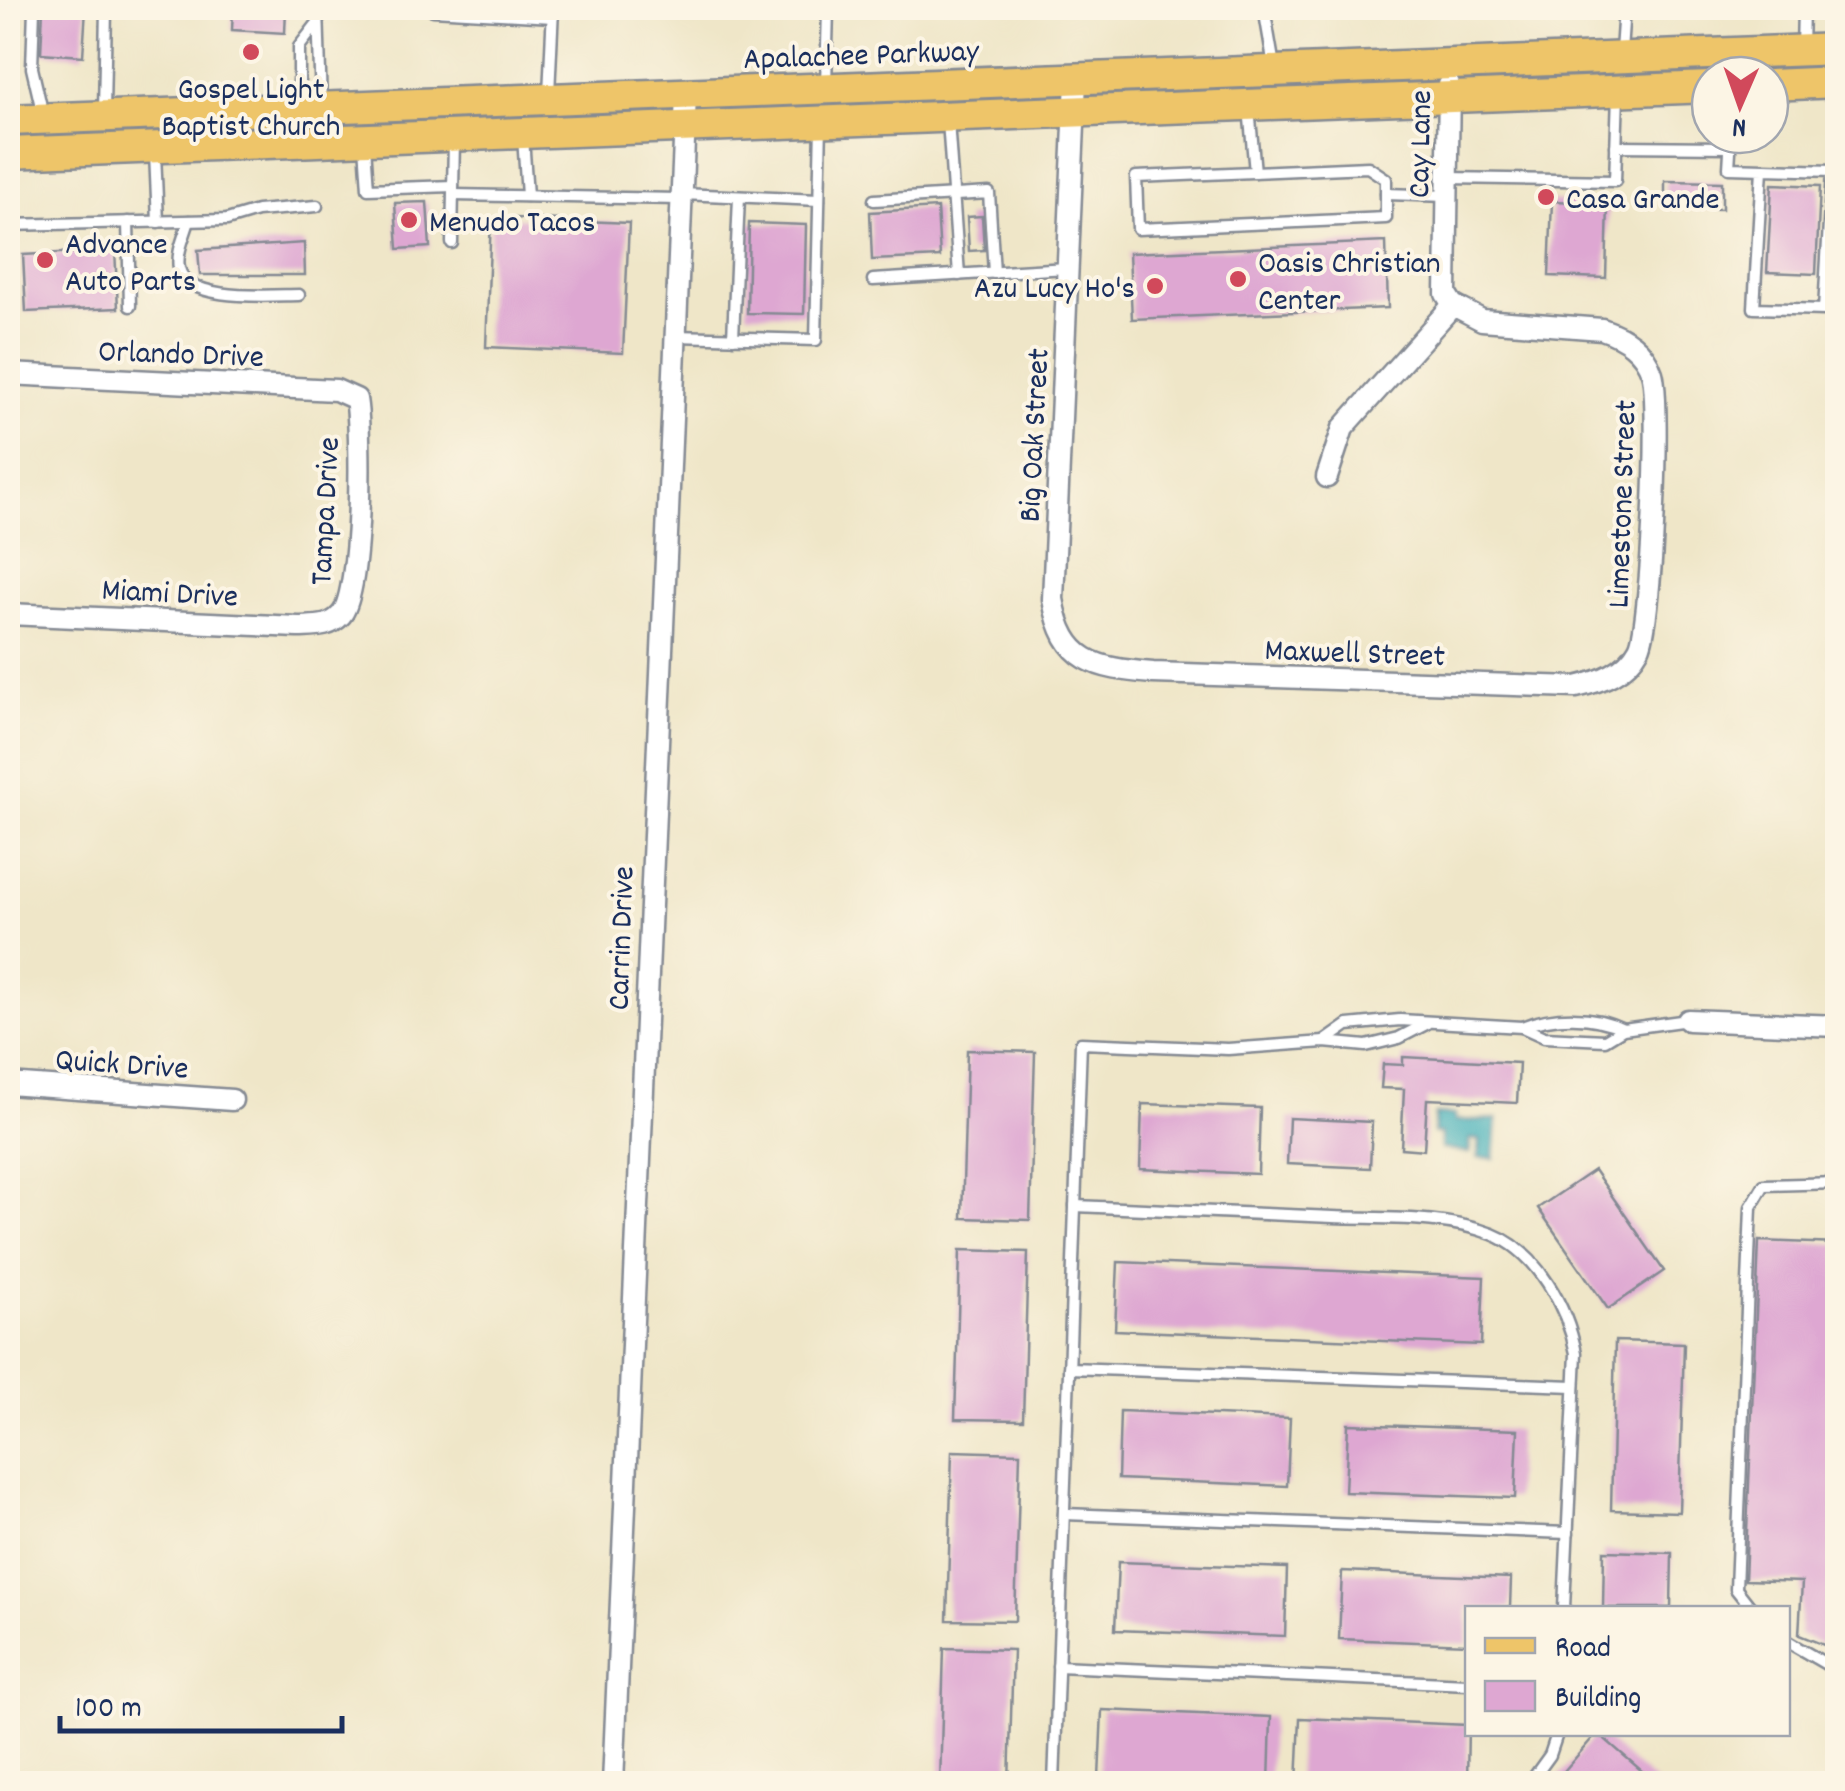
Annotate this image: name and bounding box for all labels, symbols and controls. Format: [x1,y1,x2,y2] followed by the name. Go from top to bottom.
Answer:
[742,31,981,85] street label: Apalachee Parkway
[240,41,262,63] marker: Gospel Light Baptist Church
[1690,55,1790,155] north arrow
[162,69,340,152] place label: Gospel Light Baptist Church
[1399,90,1447,199] street label: Cay Lane
[1732,105,1747,145] text: N
[1566,179,1720,225] place label: Casa Grande
[1535,186,1557,208] marker: Casa Grande
[429,202,595,248] place label: Menudo Tacos
[398,209,420,231] marker: Menudo Tacos
[65,224,196,307] place label: Advance Auto Parts
[1258,243,1441,326] place label: Oasis Christian Center
[34,249,56,271] marker: Advance Auto Parts
[974,268,1135,314] place label: Azu Lucy Ho's
[1227,268,1249,290] marker: Oasis Christian Center
[1144,275,1166,297] marker: Azu Lucy Ho's
[97,331,265,383] street label: Orlando Drive
[1009,347,1065,523] street label: Big Oak Street
[1598,399,1652,609] street label: Limestone Street
[301,436,355,587] street label: Tampa Drive
[100,569,239,623] street label: Miami Drive
[1264,630,1446,682] street label: Maxwell Street
[598,865,649,1011] street label: Carrin Drive
[54,1039,190,1095] street label: Quick Drive
[1465,1606,1790,1736] legend
[1555,1629,1611,1672] text: Road
[60,1671,342,1733] scale bar
[1555,1679,1641,1722] text: Building
[75,1689,142,1732] text: 100 m

